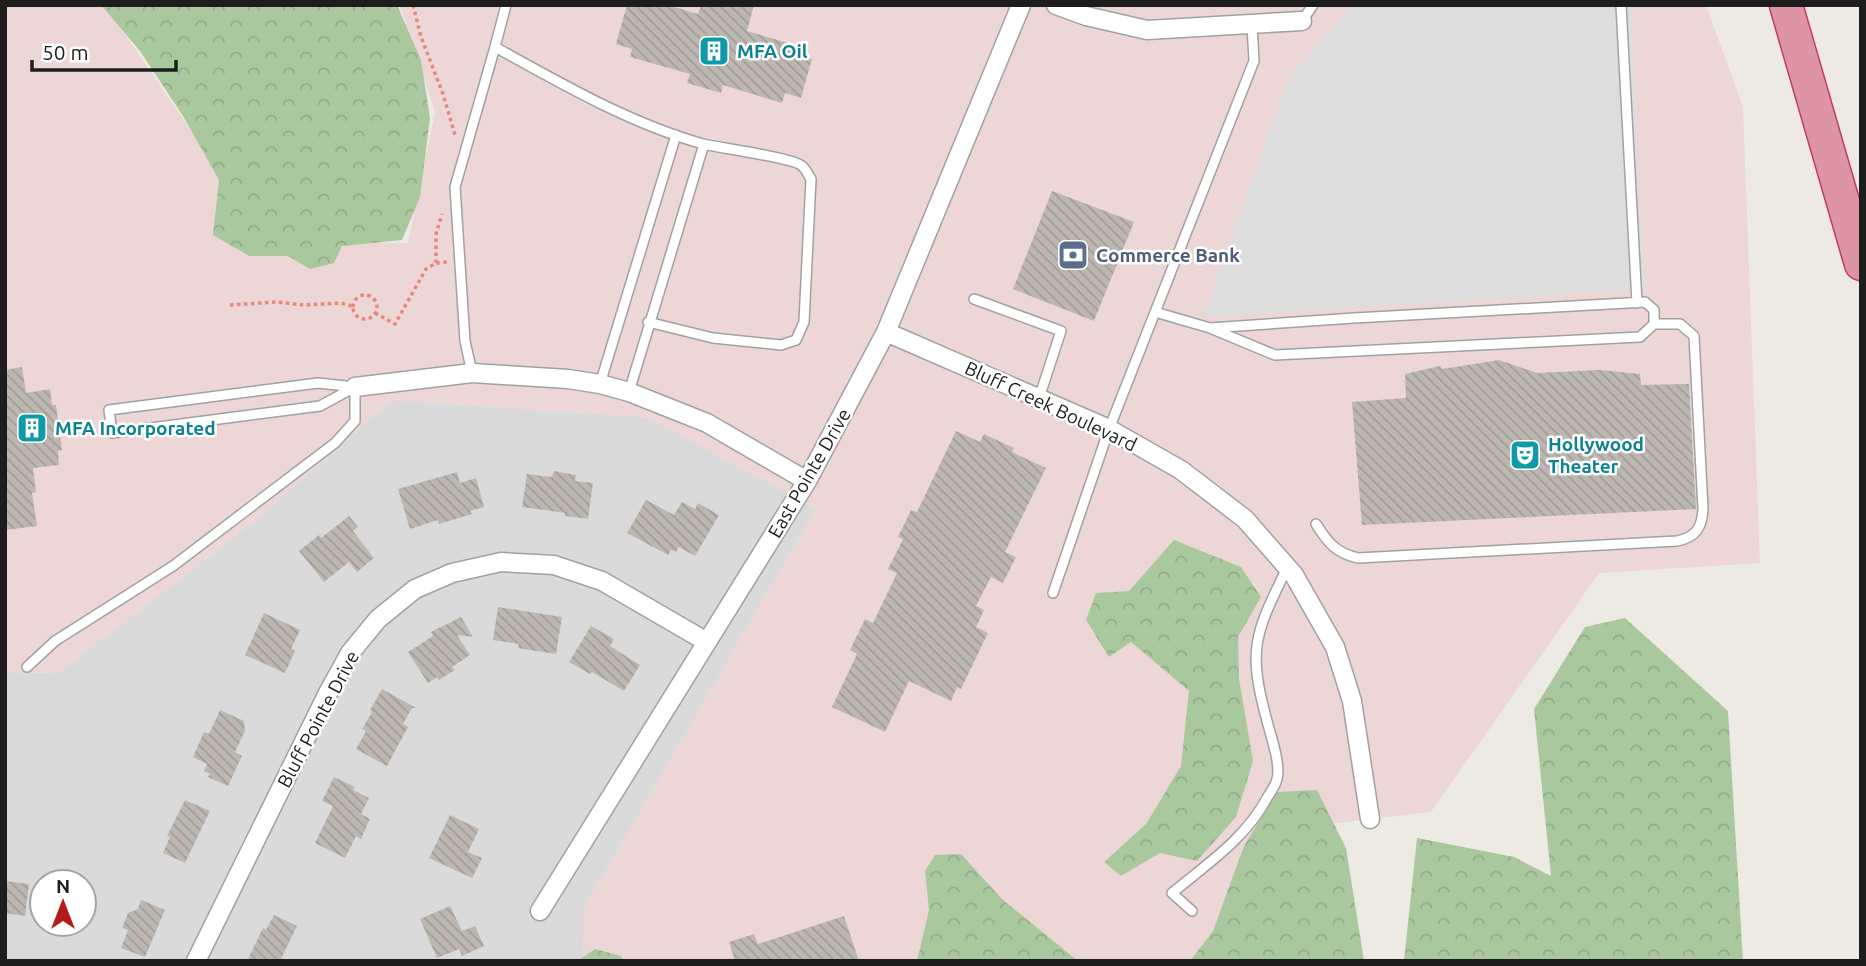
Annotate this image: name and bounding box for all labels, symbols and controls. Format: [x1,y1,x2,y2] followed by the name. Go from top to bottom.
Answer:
[32,28,175,72] scale bar
[697,34,731,68] building icon: MFA Oil
[42,40,89,64] text: 50 m
[737,40,808,62] place label: MFA Oil
[1056,238,1090,272] bank icon: Commerce Bank
[1096,244,1240,266] place label: Commerce Bank
[961,356,1141,456] street label: Bluff Creek Boulevard
[763,405,855,541] street label: East Pointe Drive
[15,411,49,445] building icon: MFA Incorporated
[55,417,216,439] place label: MFA Incorporated
[1548,433,1644,477] place label: Hollywood Theater
[1508,438,1542,472] theatre icon: Hollywood Theater
[273,647,363,791] street label: Bluff Pointe Drive
[28,868,98,938] north arrow
[56,875,70,897] text: N

